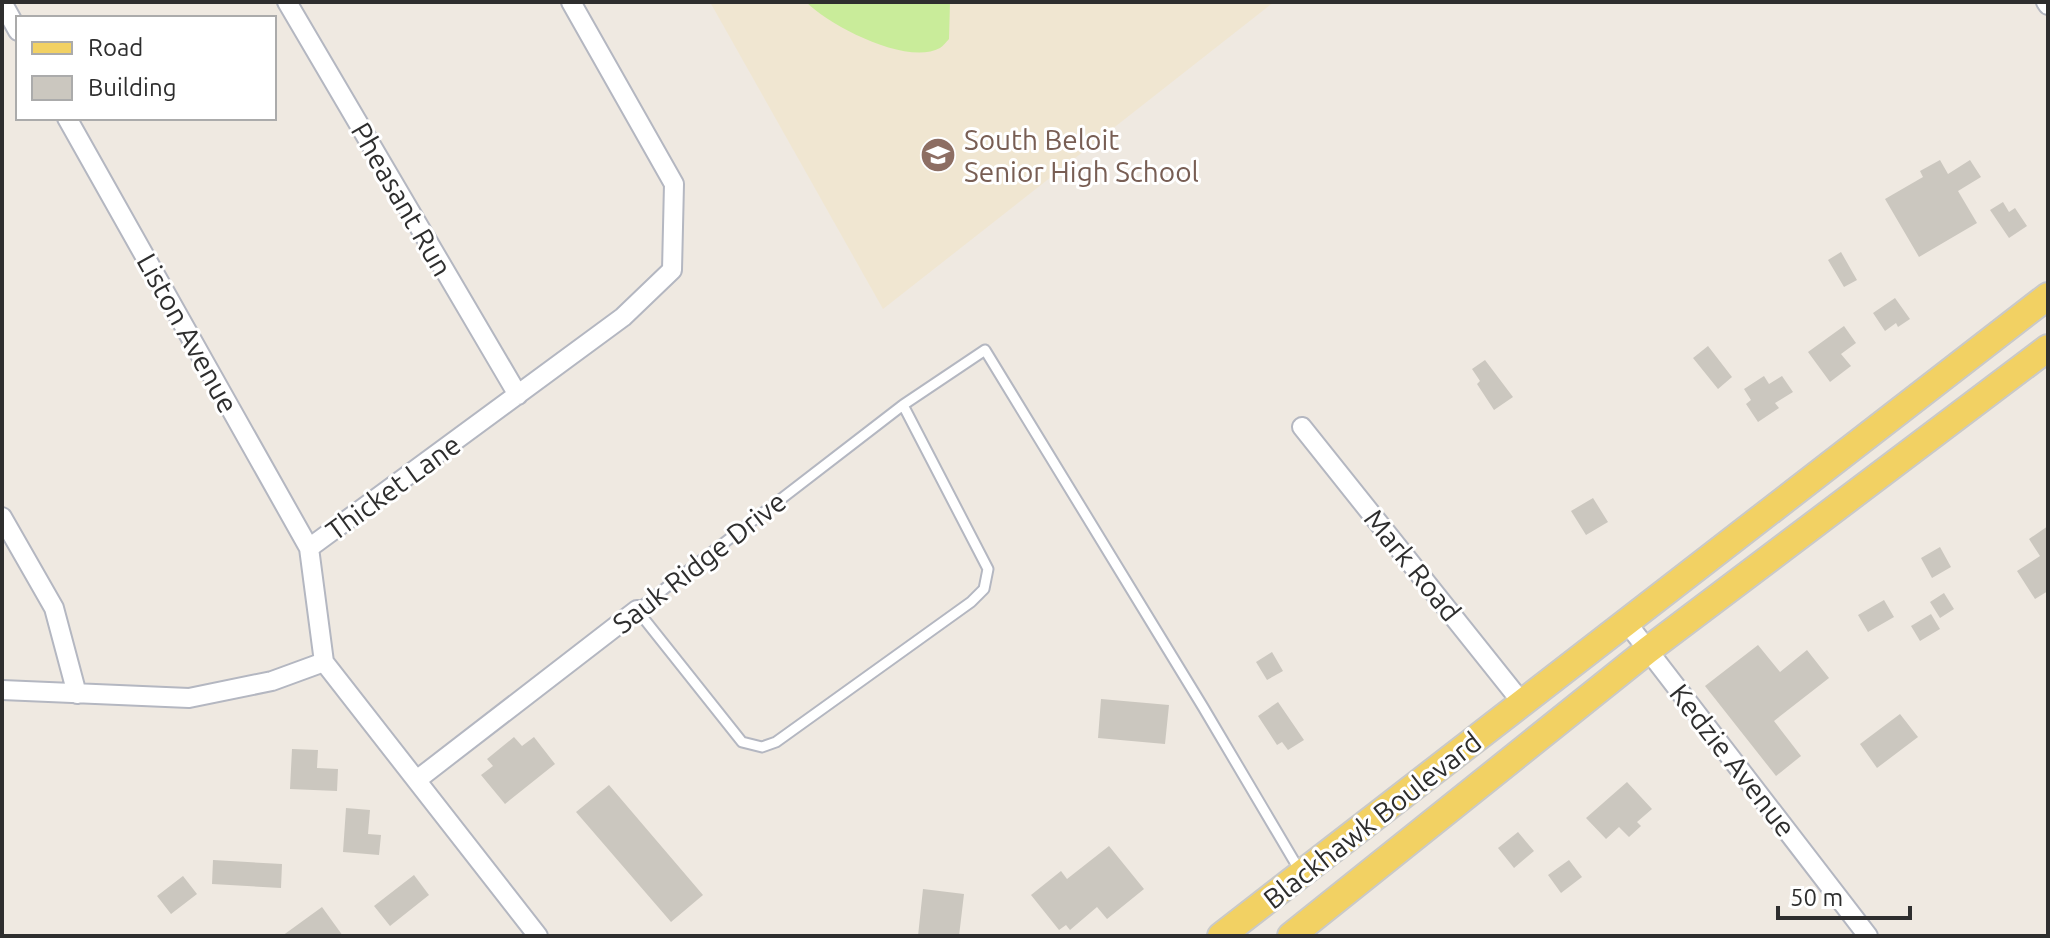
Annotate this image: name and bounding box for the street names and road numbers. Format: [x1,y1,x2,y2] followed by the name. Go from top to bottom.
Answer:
[346,117,458,281] street label: Pheasant Run
[131,248,245,418] street label: Liston Avenue
[320,428,466,546] street label: Thicket Lane
[607,485,791,639] street label: Sauk Ridge Drive
[1359,503,1467,627] street label: Mark Road
[1664,678,1802,842] street label: Kedzie Avenue
[1257,726,1487,914] street label: Blackhawk Boulevard

